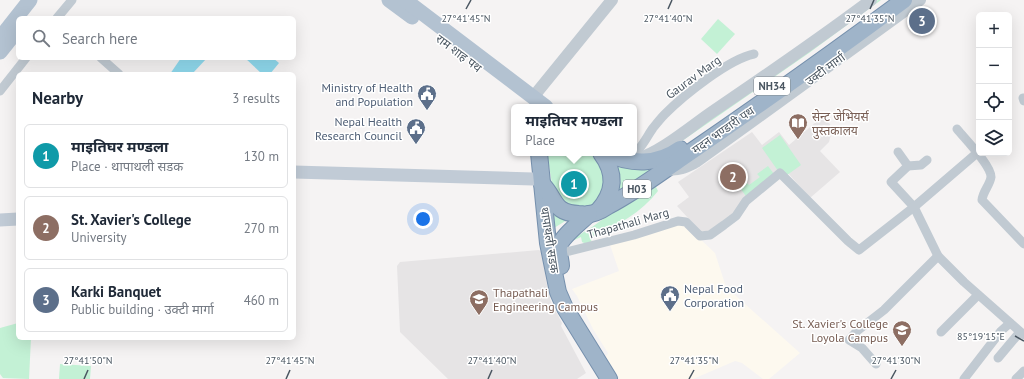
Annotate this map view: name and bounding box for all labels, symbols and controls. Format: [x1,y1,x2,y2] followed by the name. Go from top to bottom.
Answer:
[909,6,935,36] pin: 3
[441,12,491,25] text: 27°41'45"N
[643,12,693,25] text: 27°41'40"N
[845,12,895,25] text: 27°41'35"N
[976,12,1012,156] map controls
[976,12,1012,48] button: +
[16,16,296,60] search box
[30,27,52,49] icon: search
[62,29,138,48] text: Search here
[433,31,485,75] street label: राम शाह पथ
[976,48,1012,84] button: −
[802,49,849,88] street label: उक्टी मार्गा
[663,52,723,102] street label: Gaurav Marg
[754,77,790,95] road number: NH34
[321,80,413,109] place label: Ministry of Health and Population
[416,83,438,111] public building icon: Ministry of Health and Population
[976,84,1012,120] button: locate
[32,87,83,109] text: Nearby
[232,90,280,107] text: 3 results
[689,103,757,157] street label: मदन भण्डारी पथ
[511,104,637,156] popup
[812,109,870,139] place label: सेन्ट जेभियर्स पुस्तकालय
[525,111,623,130] text: माइतिघर मण्डला
[787,112,809,140] library icon: सेन्ट जेभियर्स पुस्तकालय
[315,114,402,143] place label: Nepal Health Research Council
[405,117,427,145] public building icon: Nepal Health Research Council
[976,120,1012,156] button: layers
[525,132,555,149] text: Place
[71,137,168,156] text: माइतिघर मण्डला
[42,148,50,165] text: 1
[244,148,279,165] text: 130 m
[71,158,183,175] text: Place · थापाथली सडक
[720,162,746,192] pin: 2
[561,169,587,199] pin: 1
[623,180,651,198] road number: H03
[586,204,670,242] street label: Thapathali Marg
[537,206,563,275] street label: थापाथली सडक
[413,209,433,229] your location
[71,210,191,229] text: St. Xavier's College
[42,220,50,237] text: 2
[244,220,279,237] text: 270 m
[71,229,127,246] text: University
[684,281,744,310] place label: Nepal Food Corporation
[71,282,161,301] text: Karki Banquet
[659,284,681,312] public building icon: Nepal Food Corporation
[493,285,598,314] place label: Thapathali Engineering Campus
[468,288,490,316] school or university icon: Thapathali Engineering Campus
[42,292,50,309] text: 3
[244,292,279,309] text: 460 m
[71,301,214,318] text: Public building · उक्टी मार्गा
[792,316,888,345] place label: St. Xavier's College Loyola Campus
[891,319,913,347] school or university icon: St. Xavier's College Loyola Campus
[957,330,1005,343] text: 85°19'15"E
[63,354,113,367] text: 27°41'50"N
[265,354,315,367] text: 27°41'45"N
[467,354,517,367] text: 27°41'40"N
[669,354,719,367] text: 27°41'35"N
[871,354,921,367] text: 27°41'30"N

